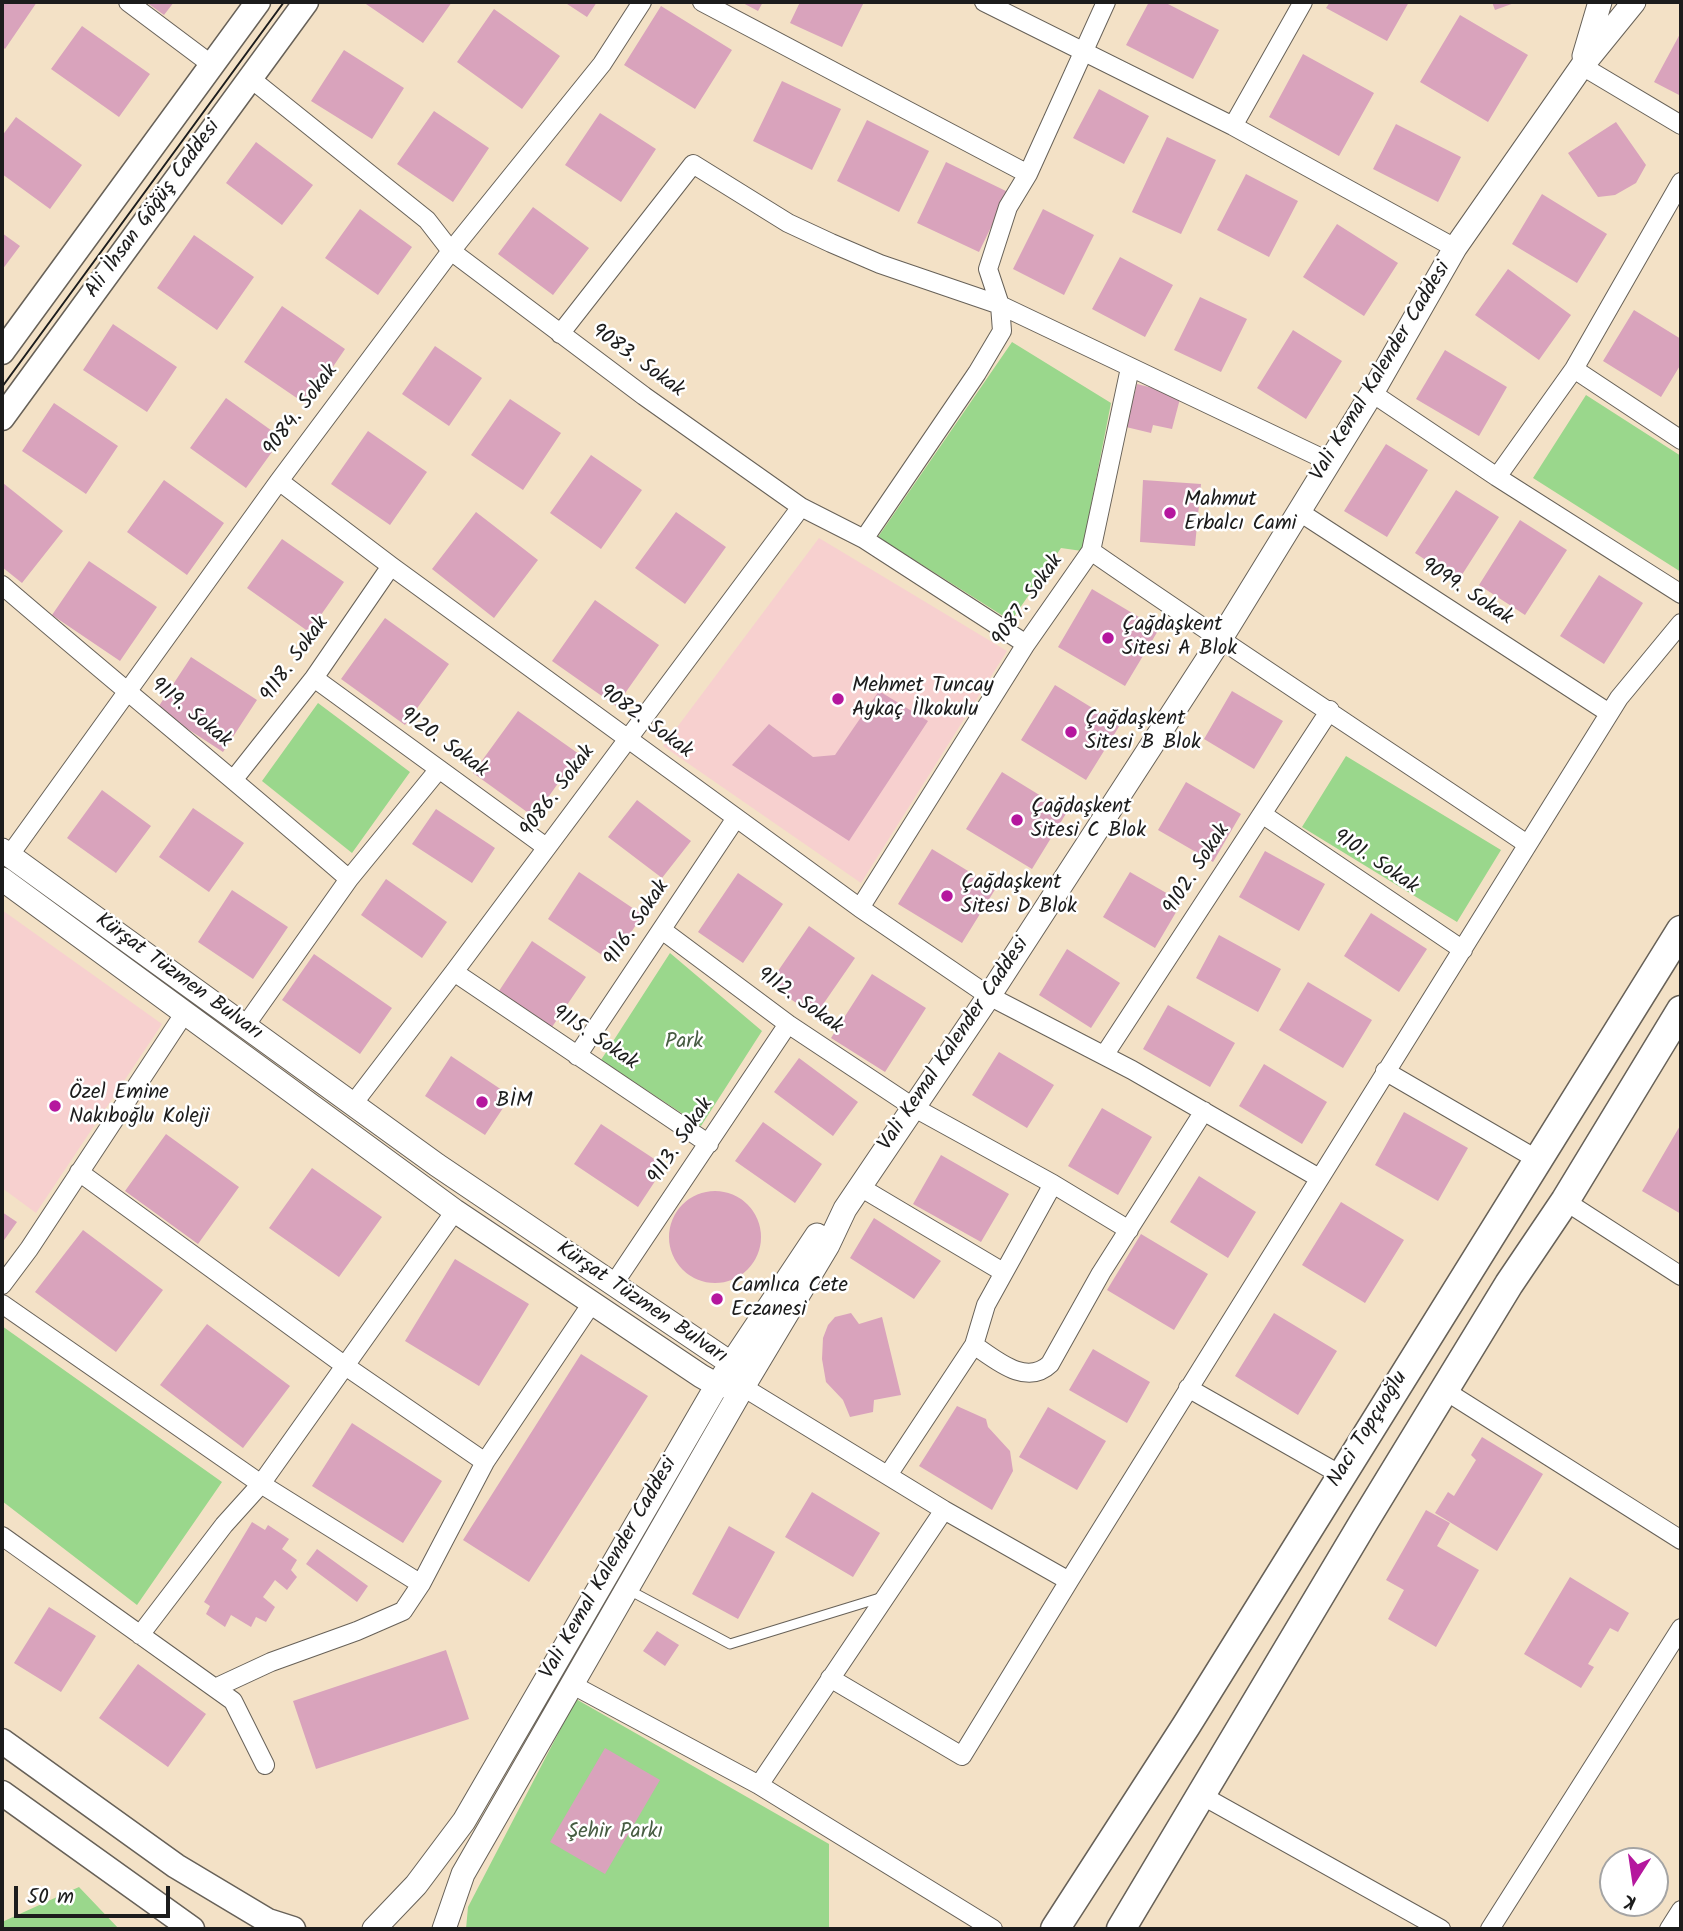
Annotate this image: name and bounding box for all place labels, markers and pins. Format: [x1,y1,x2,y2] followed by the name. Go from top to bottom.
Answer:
[1184,488,1297,538] place label: Mahmut Erbalcı Cami
[1162,505,1178,521] marker: Mahmut Erbalcı Cami
[1122,613,1237,663] place label: Çağdaşkent Sitesi A Blok
[1100,630,1116,646] marker: Çağdaşkent Sitesi A Blok
[852,674,994,724] place label: Mehmet Tuncay Aykaç İlkokulu
[830,691,846,707] marker: Mehmet Tuncay Aykaç İlkokulu
[1085,707,1201,757] place label: Çağdaşkent Sitesi B Blok
[1063,724,1079,740] marker: Çağdaşkent Sitesi B Blok
[1031,795,1146,845] place label: Çağdaşkent Sitesi C Blok
[1009,812,1025,828] marker: Çağdaşkent Sitesi C Blok
[961,871,1077,921] place label: Çağdaşkent Sitesi D Blok
[939,888,955,904] marker: Çağdaşkent Sitesi D Blok
[69,1081,209,1131] place label: Özel Emine Nakıboğlu Koleji
[496,1089,532,1115] place label: BİM
[474,1094,490,1110] marker: BİM
[47,1098,63,1114] marker: Özel Emine Nakıboğlu Koleji
[731,1274,848,1324] place label: Camlıca Cete Eczanesi
[709,1291,725,1307] marker: Camlıca Cete Eczanesi

